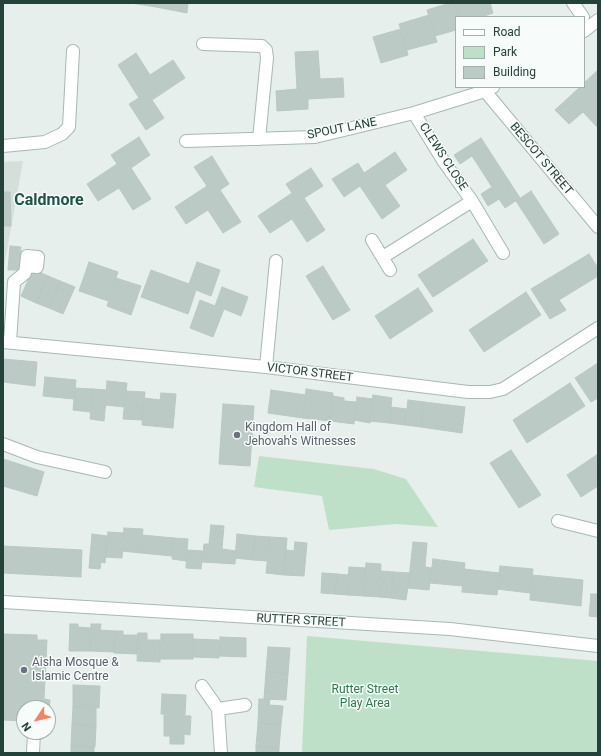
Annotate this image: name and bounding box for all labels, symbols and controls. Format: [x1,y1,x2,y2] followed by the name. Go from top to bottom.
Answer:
[455,16,585,88] legend
[493,25,521,39] text: Road
[493,45,517,59] text: Park
[493,65,536,79] text: Building
[306,115,378,143] street label: SPOUT LANE
[416,120,470,194] street label: CLEWS CLOSE
[507,120,575,198] street label: BESCOT STREET
[14,191,84,211] district label: Caldmore
[266,361,354,385] street label: VICTOR STREET
[245,421,356,449] place label: Kingdom Hall of Jehovah's Witnesses
[232,430,242,440] marker: Kingdom Hall of Jehovah's Witnesses
[256,611,346,631] street label: RUTTER STREET
[32,656,119,684] place label: Aisha Mosque & Islamic Centre
[19,665,29,675] marker: Aisha Mosque & Islamic Centre
[332,683,398,711] park label: Rutter Street Play Area
[16,700,56,740] north arrow
[19,720,34,734] text: N

